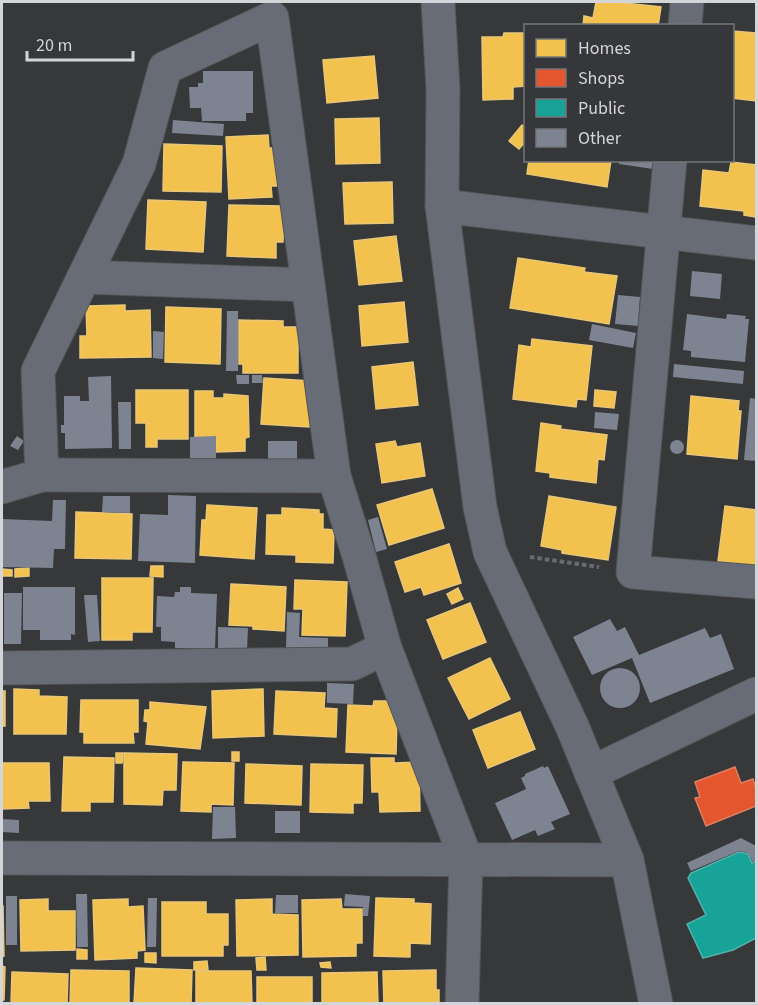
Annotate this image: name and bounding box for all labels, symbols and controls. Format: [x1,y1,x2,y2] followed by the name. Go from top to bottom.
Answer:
[27,24,134,62] scale bar
[524,24,734,162] legend
[36,33,72,58] text: 20 m
[578,36,631,61] text: Homes
[578,66,625,91] text: Shops
[578,96,625,121] text: Public
[578,126,622,151] text: Other

